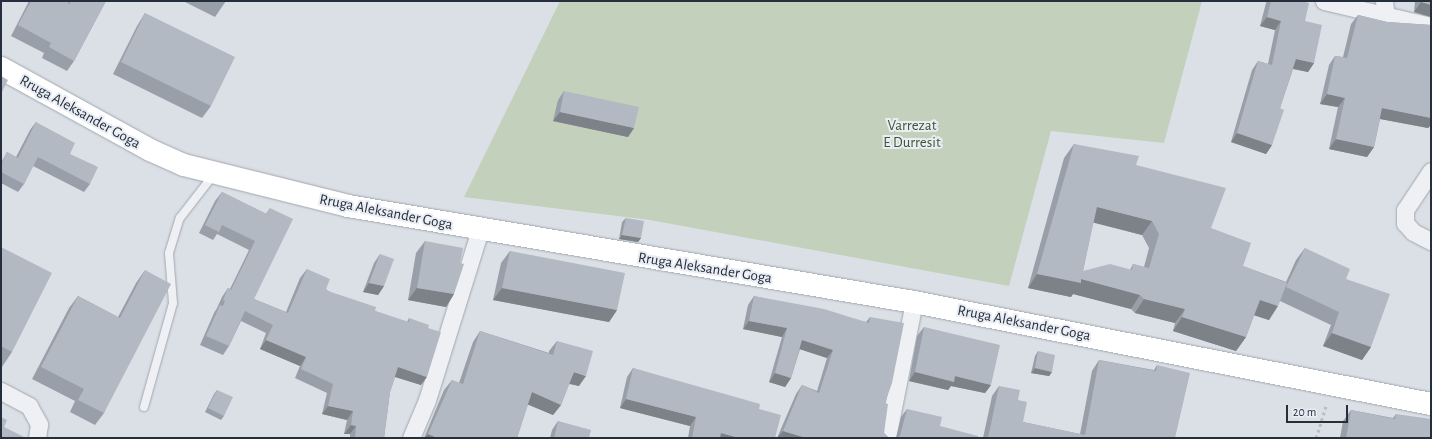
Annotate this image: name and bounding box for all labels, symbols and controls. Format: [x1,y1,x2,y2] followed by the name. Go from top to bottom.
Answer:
[16,71,144,153] street label: Rruga Aleksander Goga
[883,116,941,151] park label: Varrezat E Durresit
[318,190,454,234] street label: Rruga Aleksander Goga
[637,249,773,287] street label: Rruga Aleksander Goga
[956,301,1092,345] street label: Rruga Aleksander Goga
[1288,397,1350,423] scale bar
[1293,406,1316,418] text: 20 m

